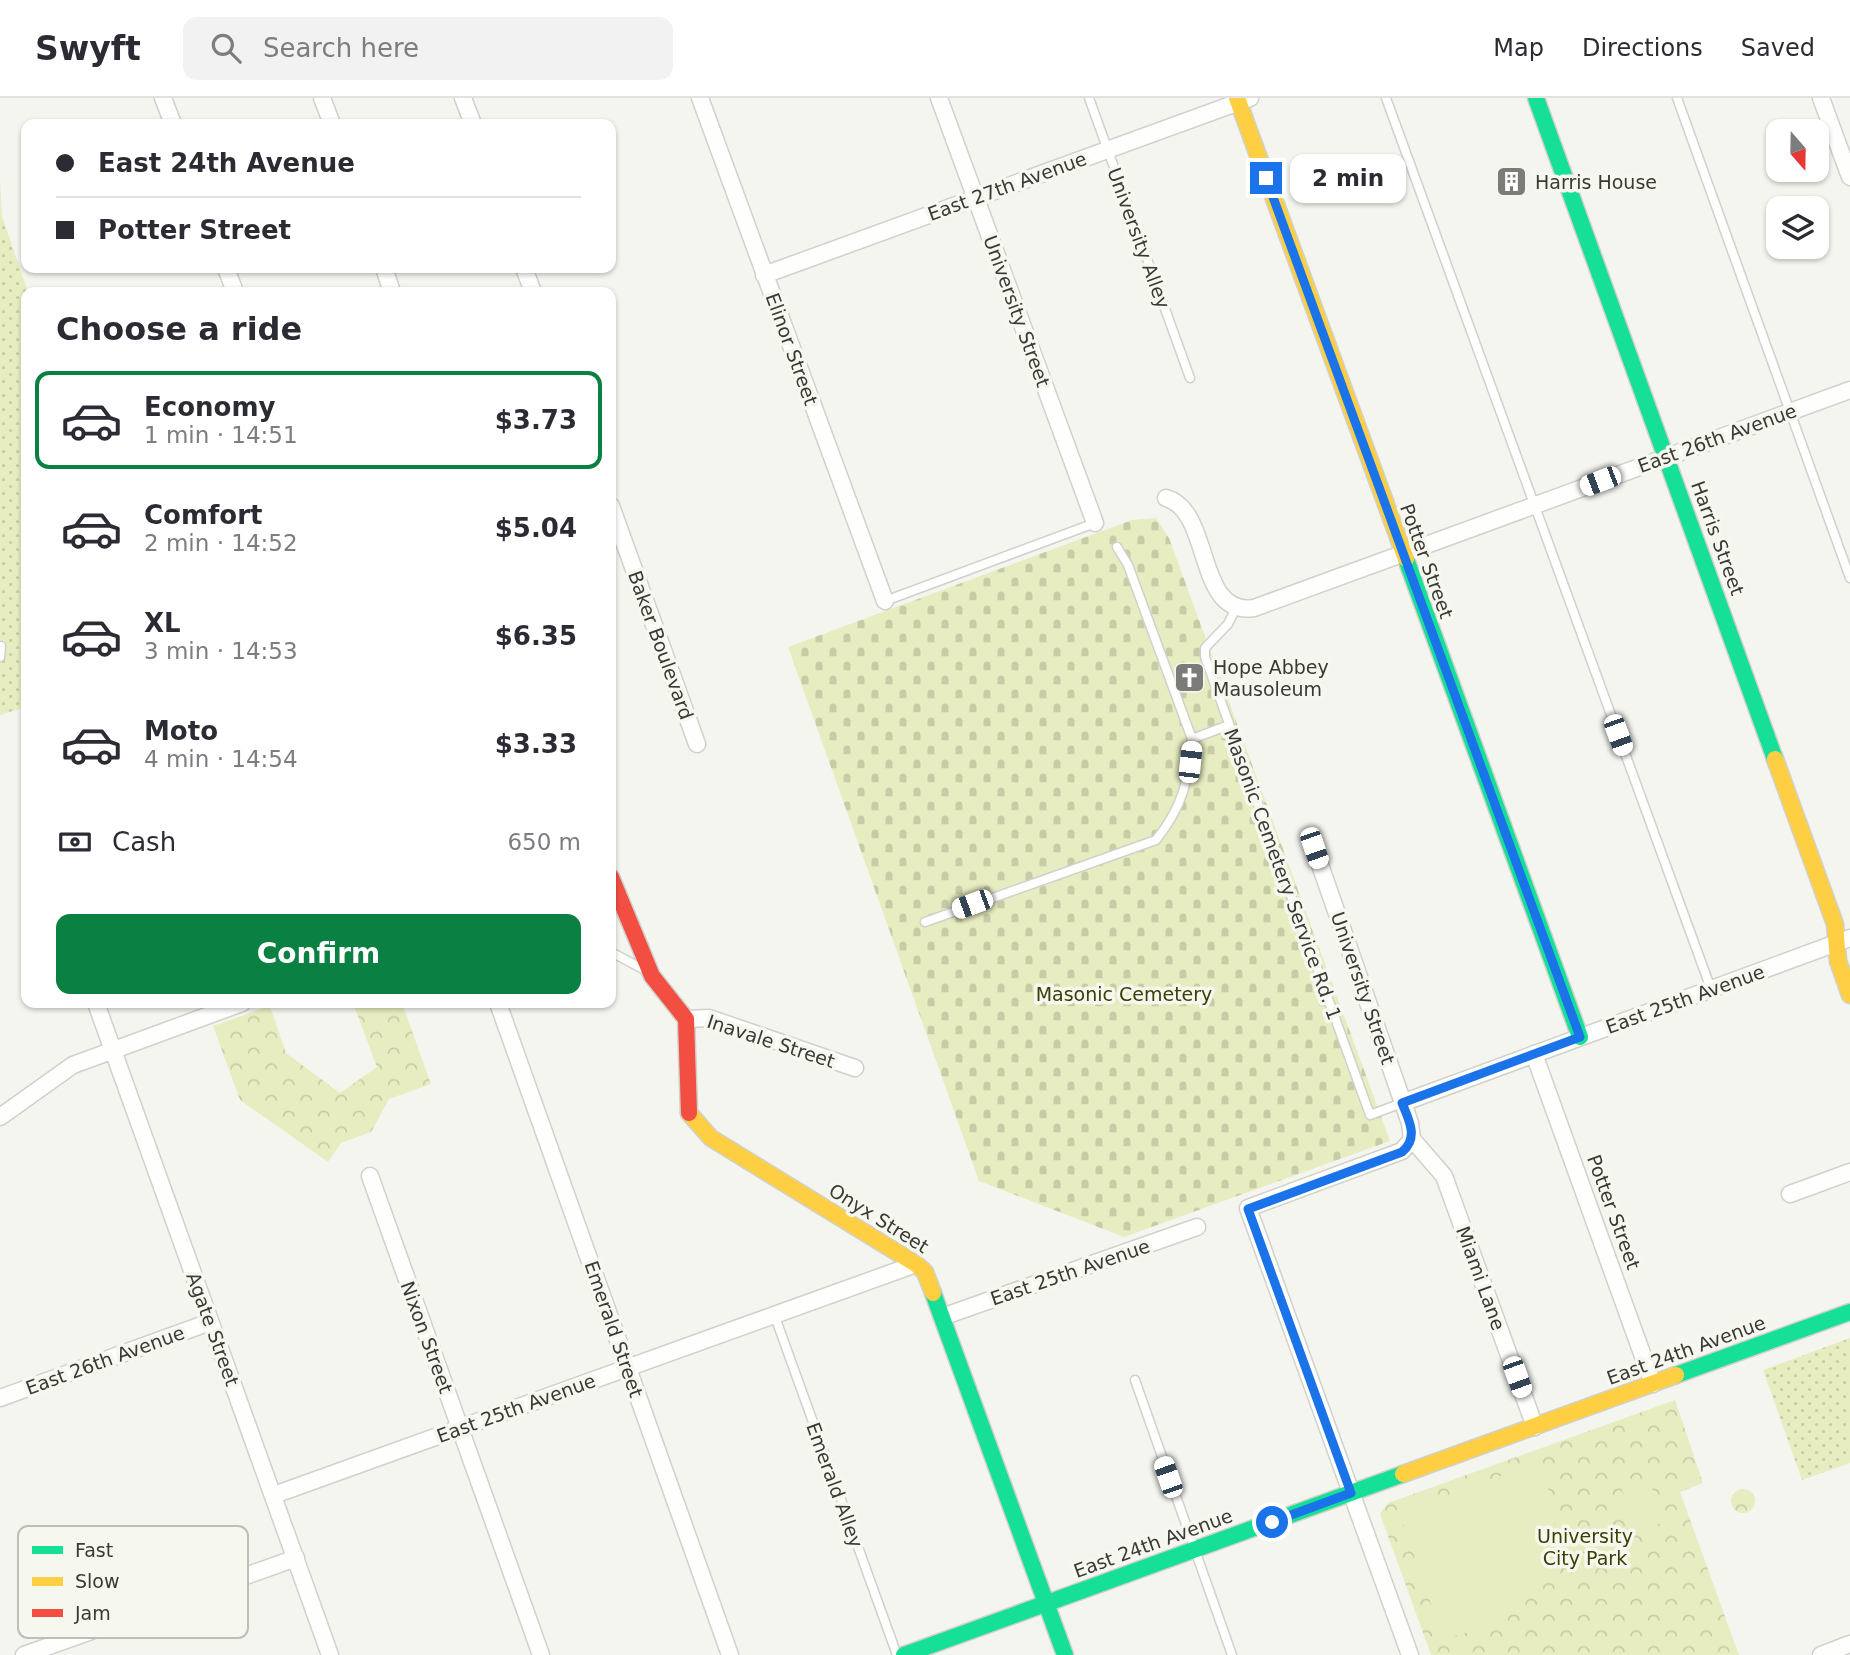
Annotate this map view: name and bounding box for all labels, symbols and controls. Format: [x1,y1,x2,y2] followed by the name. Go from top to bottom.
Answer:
[183,17,673,80] search box
[35,29,141,68] text: Swyft
[207,29,245,67] icon: search
[263,33,419,63] text: Search here
[1493,34,1544,62] text: Map
[1582,34,1703,62] text: Directions
[1741,34,1815,62] text: Saved
[1766,119,1829,182] north arrow
[1766,119,1829,259] map controls
[925,147,1089,225] street label: East 27th Avenue
[98,148,355,178] text: East 24th Avenue
[1290,154,1406,202] callout: 2 min
[1250,162,1282,194] route end
[1103,165,1175,311] street label: University Alley
[1312,165,1384,191] text: 2 min
[1495,165,1529,199] building icon: Harris House
[1535,171,1657,193] place label: Harris House
[1766,196,1829,259] button: layers
[98,215,291,245] text: Potter Street
[979,232,1055,390] street label: University Street
[762,290,822,408] street label: Elinor Street
[56,310,302,348] text: Choose a ride
[60,389,123,452] icon: car
[144,392,275,422] text: Economy
[1635,399,1799,477] street label: East 26th Avenue
[495,405,577,435] text: $3.73
[144,422,298,448] text: 1 min · 14:51
[1577,464,1624,498] car
[1687,478,1749,598] street label: Harris Street
[60,497,123,560] icon: car
[144,500,262,530] text: Comfort
[1396,501,1458,621] street label: Potter Street
[495,513,577,543] text: $5.04
[144,530,298,556] text: 2 min · 14:52
[624,568,698,722] street label: Baker Boulevard
[60,605,123,668] icon: car
[144,608,181,638] text: XL
[495,621,577,651] text: $6.35
[144,638,298,664] text: 3 min · 14:53
[1213,656,1329,700] place label: Hope Abbey Mausoleum
[1173,661,1207,695] church icon: Hope Abbey Mausoleum
[1601,712,1636,758] car
[60,713,123,776] icon: car
[144,716,218,746] text: Moto
[1220,725,1346,1023] street label: Masonic Cemetery Service Rd. 1
[495,729,577,759] text: $3.33
[1178,740,1203,784] car
[144,746,298,772] text: 4 min · 14:54
[56,823,94,861] icon: cash
[1298,825,1331,871] car
[112,827,176,857] text: Cash
[507,829,581,855] text: 650 m
[949,887,996,921] car
[1327,909,1399,1067] street label: University Street
[56,914,581,994] button: Confirm
[1603,960,1767,1038] street label: East 25th Avenue
[1036,983,1212,1005] park label: Masonic Cemetery
[704,1010,838,1072] street label: Inavale Street
[1583,1152,1645,1272] street label: Potter Street
[825,1179,933,1257] street label: Onyx Street
[1452,1223,1510,1333] street label: Miami Lane
[987,1234,1153,1310] street label: East 25th Avenue
[580,1258,648,1400] street label: Emerald Street
[182,1269,244,1389] street label: Agate Street
[397,1278,457,1396] street label: Nixon Street
[1604,1311,1768,1389] street label: East 24th Avenue
[23,1321,187,1399] street label: East 26th Avenue
[1500,1354,1535,1400] car
[434,1369,598,1447] street label: East 25th Avenue
[802,1419,868,1551] street label: Emerald Alley
[1152,1454,1185,1500] car
[1071,1504,1235,1582] street label: East 24th Avenue
[1256,1506,1288,1538] route start
[1537,1525,1633,1569] park label: University City Park
[18,1526,248,1638] legend
[75,1539,113,1561] text: Fast
[75,1570,120,1592] text: Slow
[74,1602,111,1624] text: Jam

